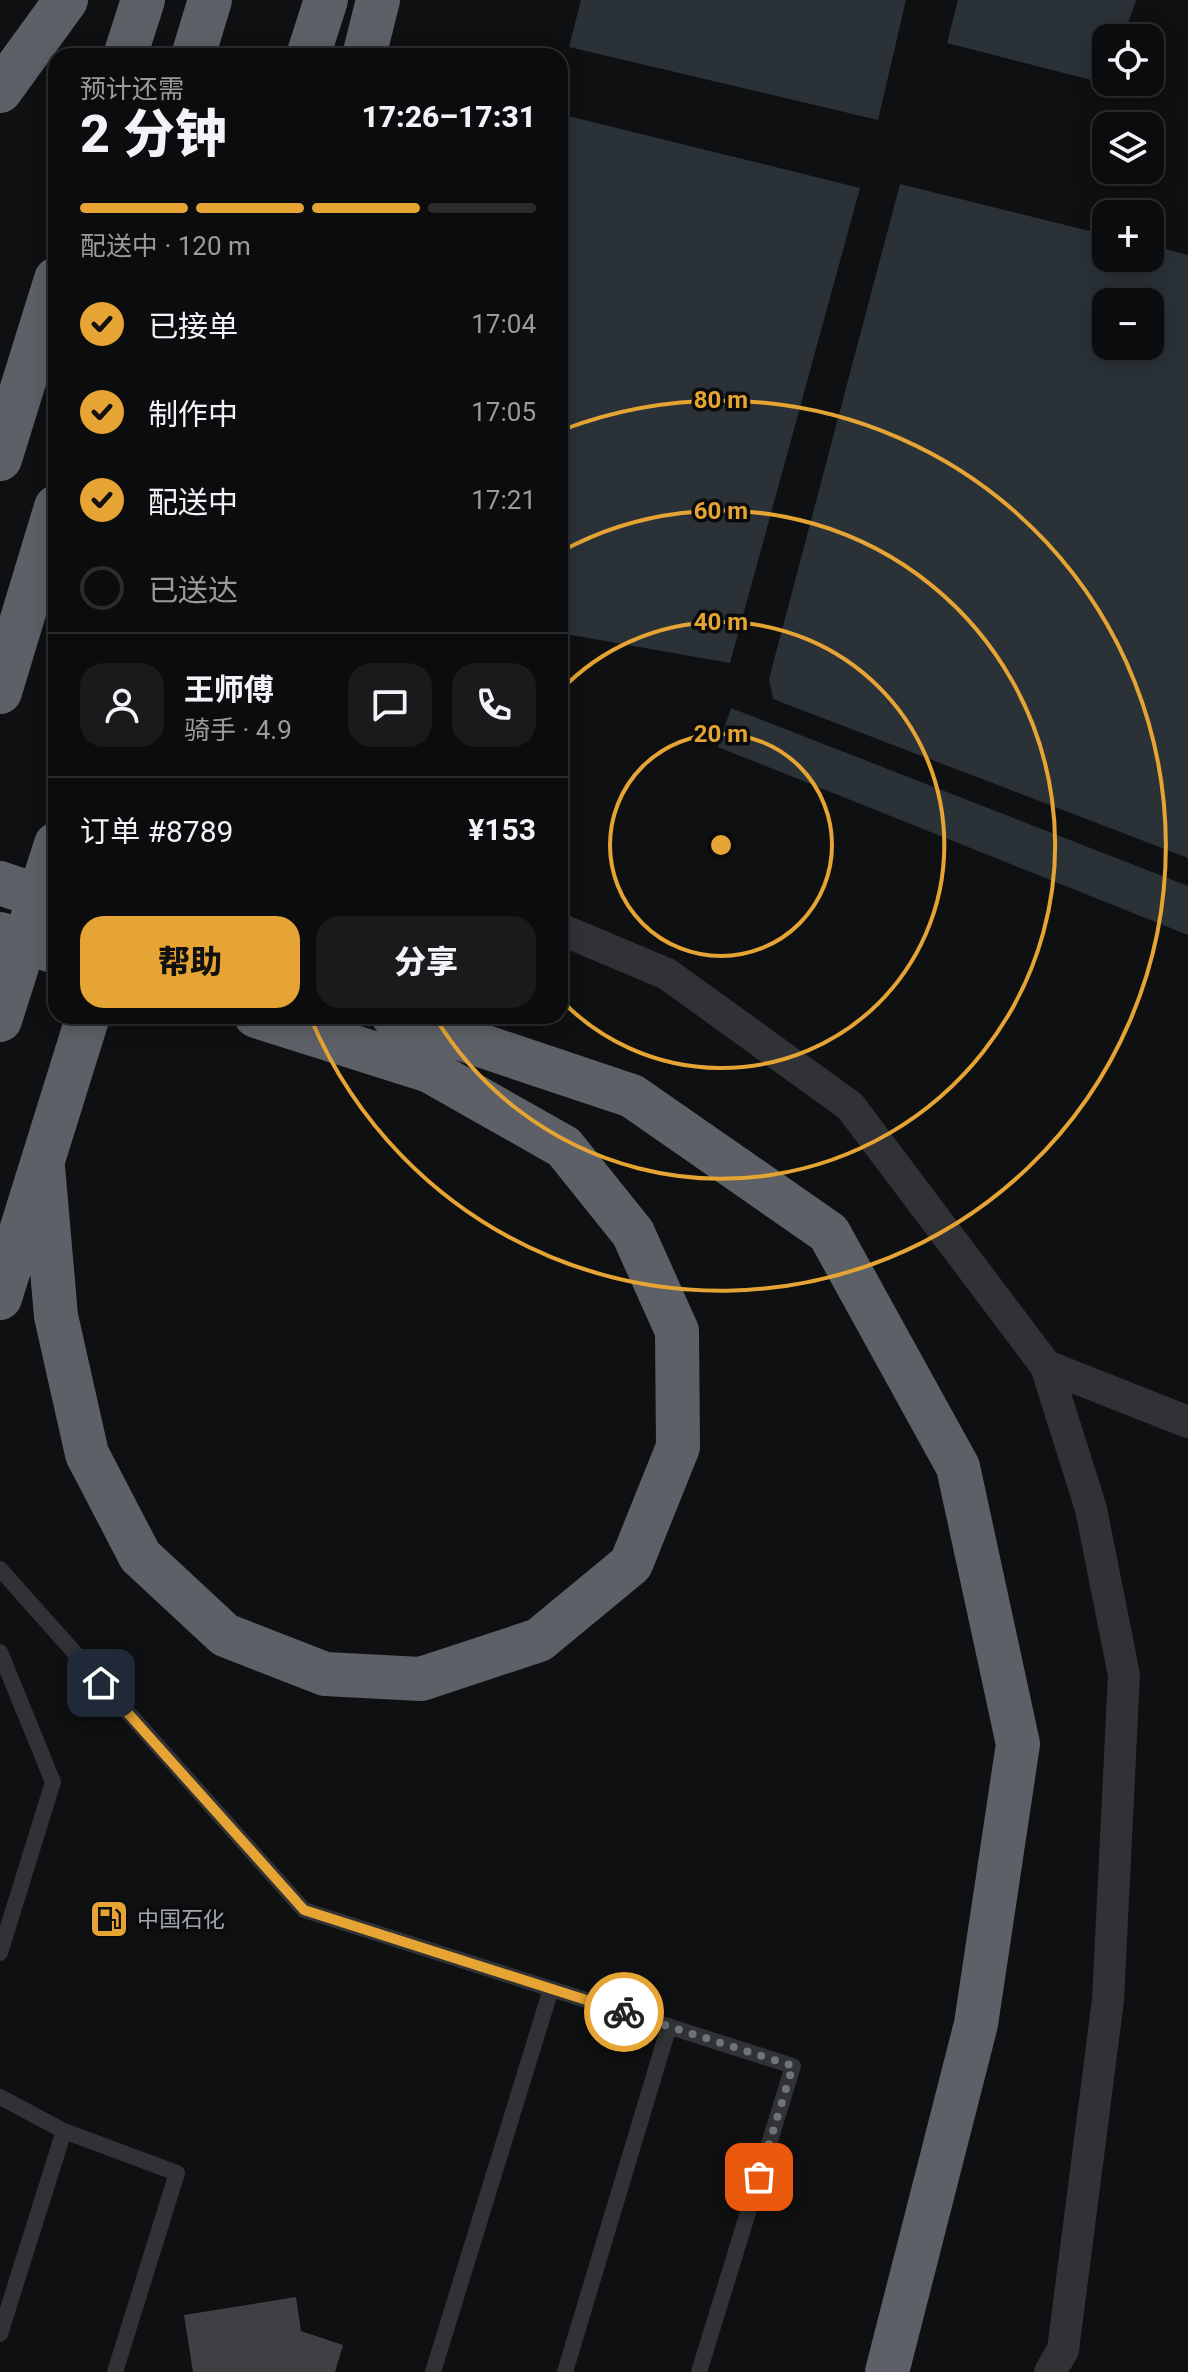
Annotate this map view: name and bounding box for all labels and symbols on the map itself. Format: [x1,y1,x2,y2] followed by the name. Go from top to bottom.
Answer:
[694,386,748,414] text: 80 m
[694,497,748,525] text: 60 m
[694,608,748,636] text: 40 m
[694,720,748,748] text: 20 m
[707,831,735,859] centre of rings
[67,1649,135,1717] pin
[88,1898,130,1940] fuel station icon: 中国石化
[137,1907,225,1932] place label: 中国石化
[584,1972,664,2052] courier
[725,2143,793,2211] pin

